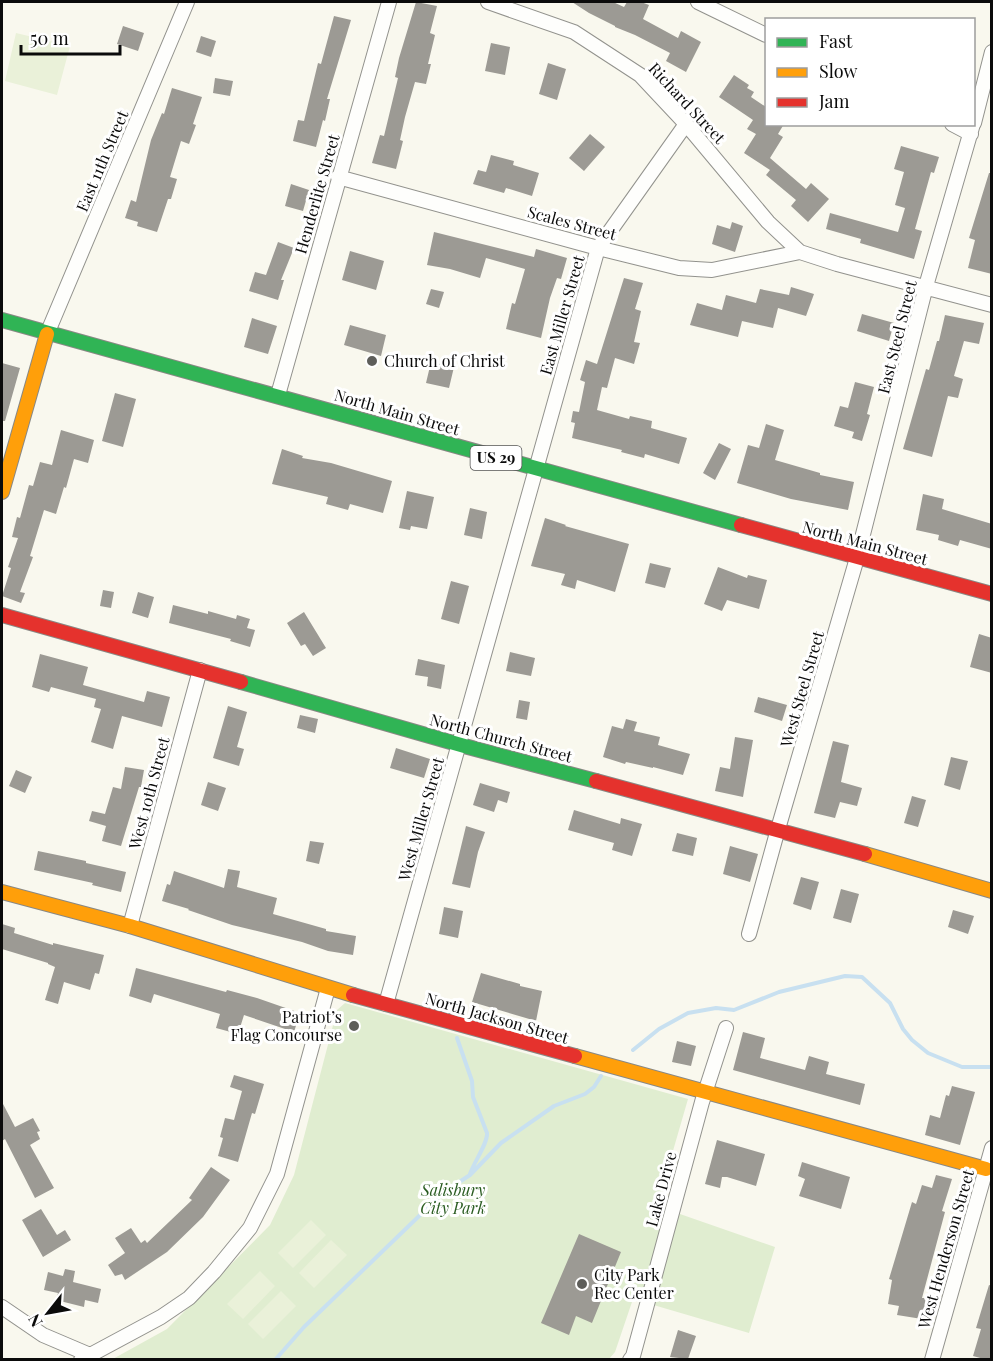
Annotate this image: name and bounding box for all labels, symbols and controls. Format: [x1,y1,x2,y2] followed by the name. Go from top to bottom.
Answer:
[21,18,120,56] scale bar
[765,18,975,126] legend
[30,26,69,50] text: 50 m
[819,29,853,53] text: Fast
[644,58,730,148] street label: Richard Street
[819,59,857,83] text: Slow
[818,89,849,113] text: Jam
[71,107,132,215] street label: East 11th Street
[289,131,344,256] street label: Henderlite Street
[525,201,619,245] street label: Scales Street
[534,252,589,377] street label: East Miller Street
[872,278,921,396] street label: East Steel Street
[384,350,505,371] place label: Church of Christ
[365,354,379,368] marker: Church of Christ
[332,384,462,439] street label: North Main Street
[470,446,522,470] road number: US 29
[800,516,930,569] street label: North Main Street
[775,628,828,750] street label: West Steel Street
[428,708,575,767] street label: North Church Street
[123,734,174,852] street label: West 10th Street
[393,754,448,884] street label: West Miller Street
[423,987,571,1048] street label: North Jackson Street
[230,1006,342,1045] place label: Patriot’s Flag Concourse
[347,1019,361,1033] marker: Patriot’s Flag Concourse
[640,1149,681,1229] street label: Lake Drive
[912,1167,978,1332] street label: West Henderson Street
[420,1179,486,1218] park label: Salisbury City Park
[594,1264,674,1303] place label: City Park Rec Center
[575,1277,589,1291] marker: City Park Rec Center
[18,1283,78,1343] north arrow
[23,1310,47,1331] text: N

